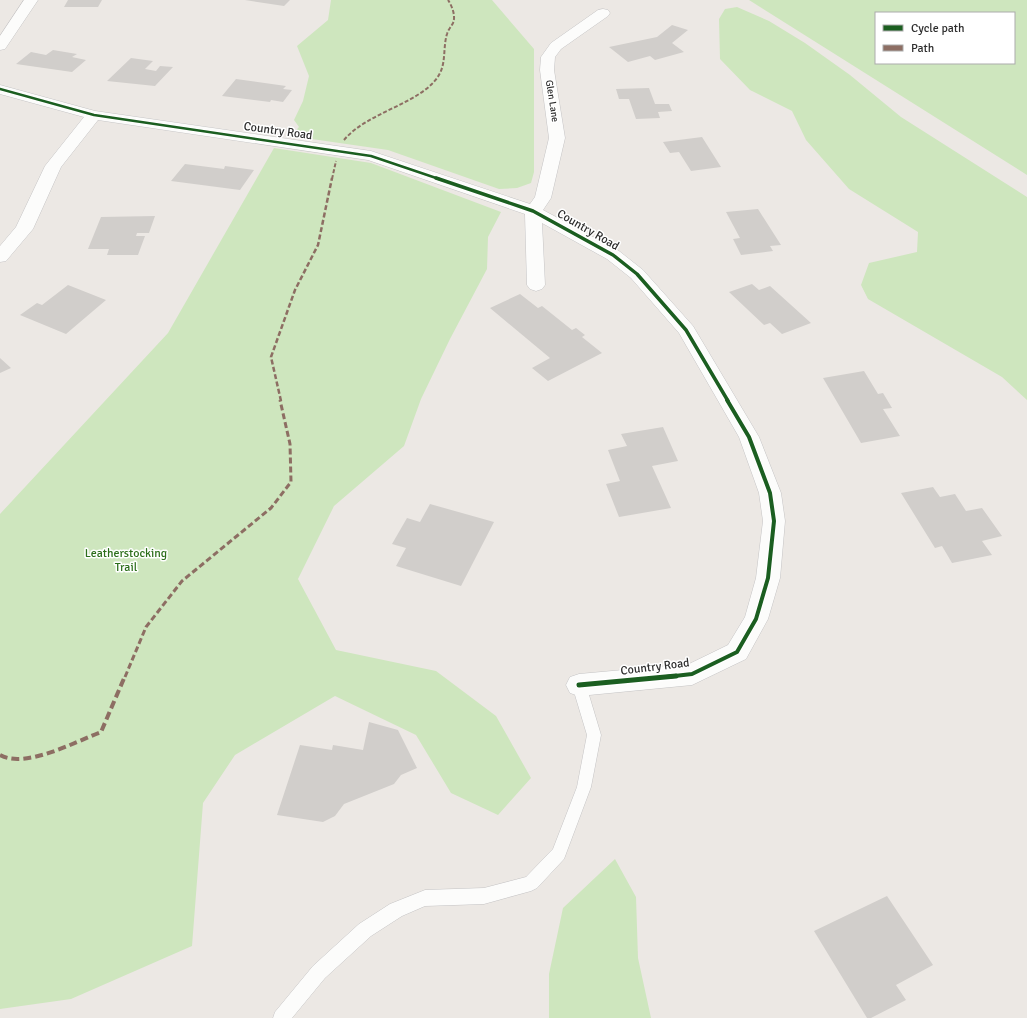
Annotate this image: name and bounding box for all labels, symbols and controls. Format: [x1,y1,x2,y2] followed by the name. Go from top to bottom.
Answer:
[875,12,1015,64] legend
[911,21,964,36] text: Cycle path
[911,41,934,56] text: Path
[543,79,561,123] street label: Glen Lane
[243,119,313,143] street label: Country Road
[554,206,622,254] street label: Country Road
[85,546,167,575] park label: Leatherstocking Trail
[620,655,690,679] street label: Country Road

